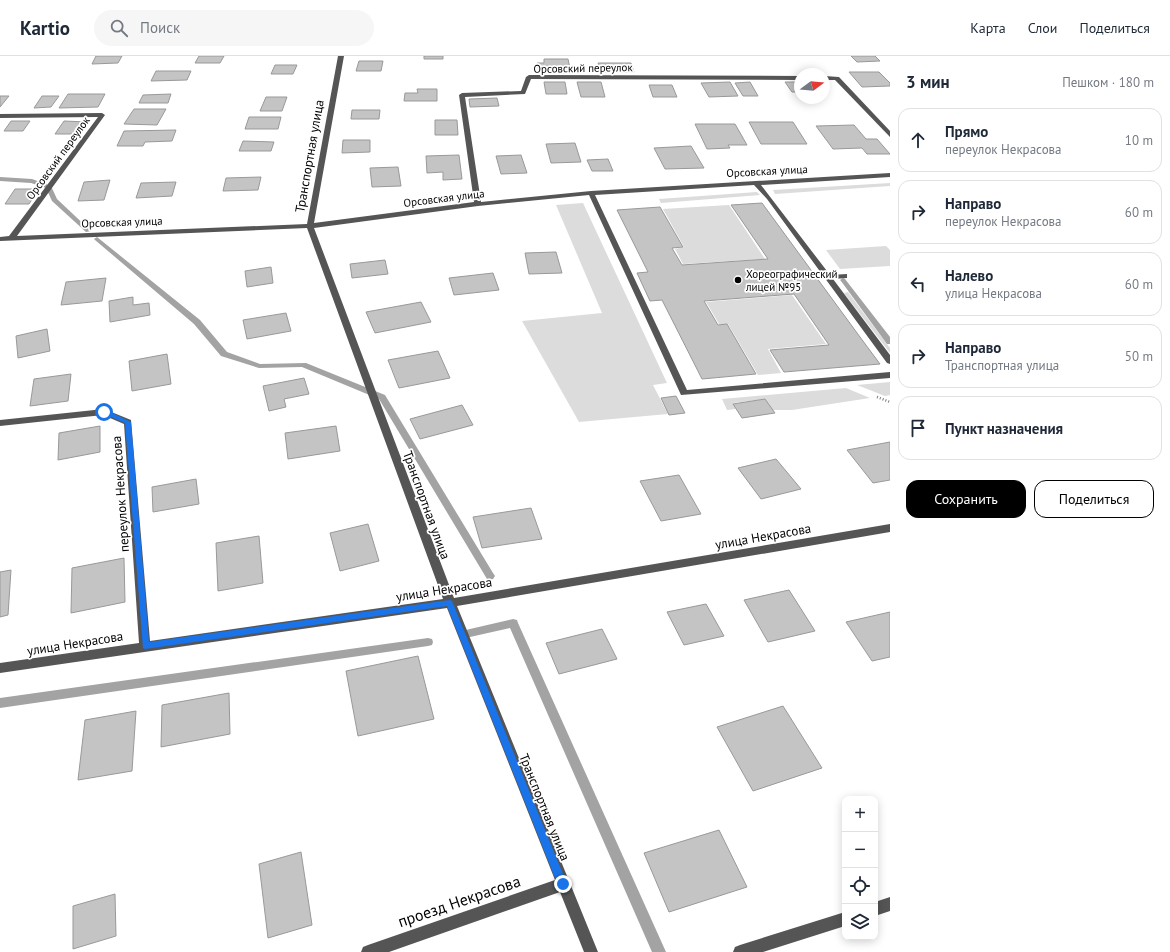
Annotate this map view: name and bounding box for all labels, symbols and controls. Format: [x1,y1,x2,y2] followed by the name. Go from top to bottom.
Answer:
[94,10,374,46] search box
[20,16,70,40] text: Kartio
[108,17,130,39] icon: search
[140,18,180,37] text: Поиск
[970,19,1006,37] text: Карта
[1028,19,1057,37] text: Слои
[1079,19,1150,37] text: Поделиться
[533,60,633,76] street label: Орсовский переулок
[794,68,830,104] north arrow
[906,71,950,93] text: 3 мин
[1062,74,1154,91] text: Пешком · 180 m
[291,98,328,214] street label: Транспортная улица
[23,113,93,202] street label: Орсовский переулок
[945,122,988,141] text: Прямо
[907,129,929,151] icon: ahead
[1125,132,1153,149] text: 10 m
[945,141,1062,158] text: переулок Некрасова
[726,162,808,180] street label: Орсовская улица
[403,186,485,210] street label: Орсовская улица
[945,194,1001,213] text: Направо
[907,201,929,223] icon: right
[1125,204,1153,221] text: 60 m
[945,213,1062,230] text: переулок Некрасова
[81,214,163,230] street label: Орсовская улица
[945,266,993,285] text: Налево
[745,267,838,294] place label: Хореографический лицей №95
[907,273,929,295] icon: left
[733,275,743,285] marker: Хореографический лицей №95
[1125,276,1153,293] text: 60 m
[945,285,1042,302] text: улица Некрасова
[945,338,1001,357] text: Направо
[907,345,929,367] icon: right
[1125,348,1153,365] text: 50 m
[945,357,1059,374] text: Транспортная улица
[95,403,113,421] route start
[907,417,929,439] icon: arrive
[945,419,1063,438] text: Пункт назначения
[108,435,133,553] street label: переулок Некрасова
[399,449,454,562] street label: Транспортная улица
[906,480,1026,518] button: Сохранить
[1034,480,1154,518] button: Поделиться
[714,520,812,553] street label: улица Некрасова
[395,574,493,605] street label: улица Некрасова
[26,628,124,659] street label: улица Некрасова
[515,751,574,863] street label: Транспортная улица
[842,796,878,940] map controls
[842,796,878,832] button: +
[842,832,878,868] button: −
[842,868,878,904] button: locate
[395,871,523,931] street label: проезд Некрасова
[554,875,572,893] route end
[842,904,878,940] button: layers

